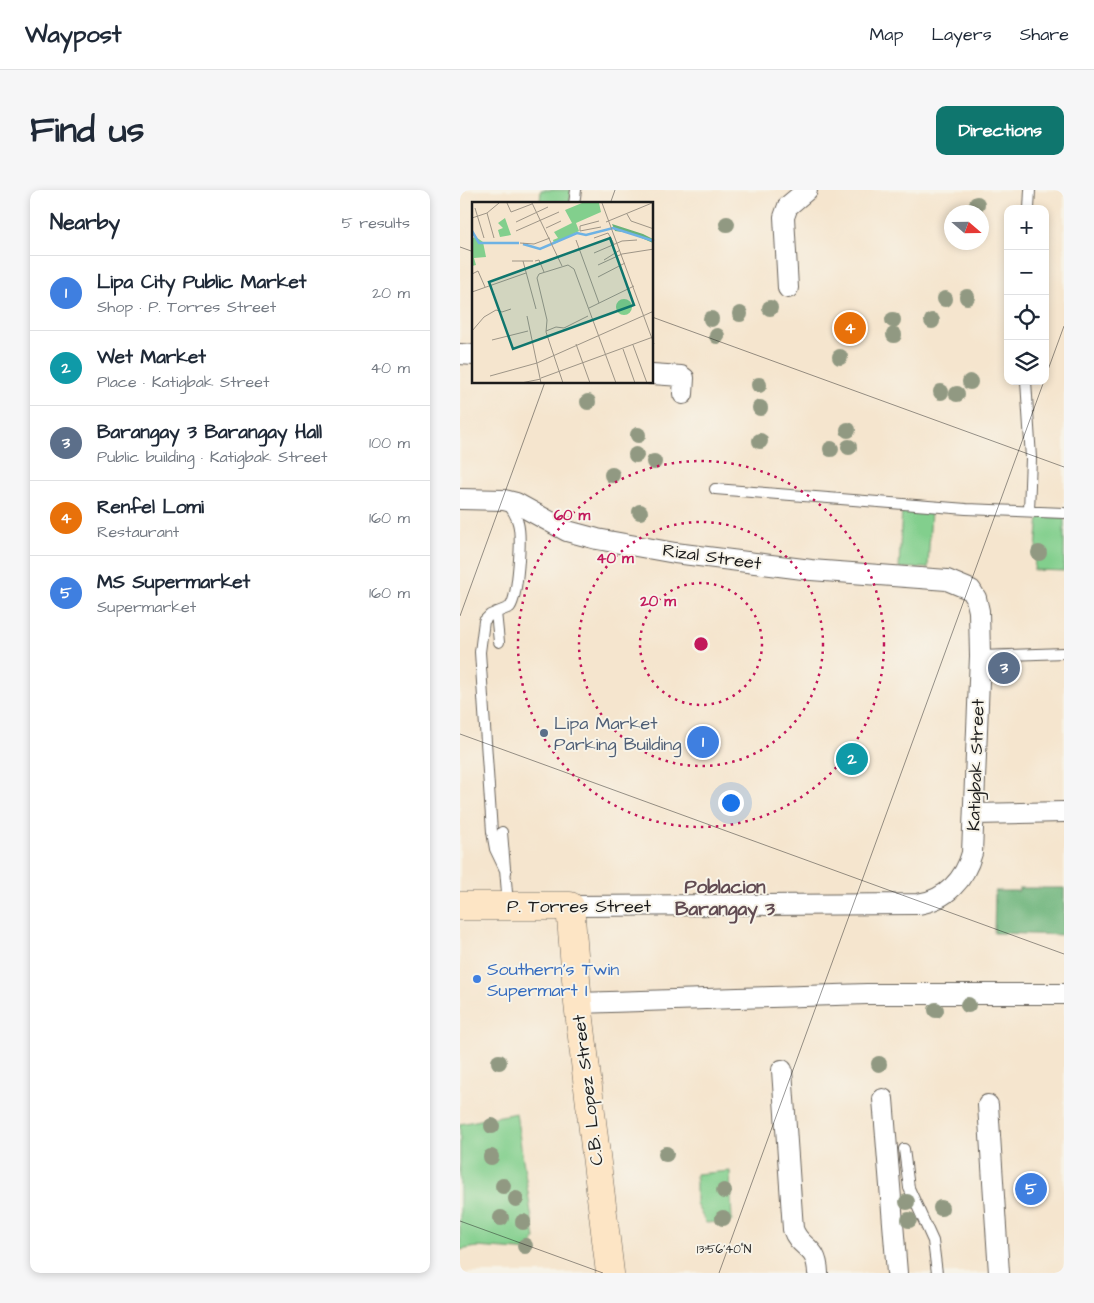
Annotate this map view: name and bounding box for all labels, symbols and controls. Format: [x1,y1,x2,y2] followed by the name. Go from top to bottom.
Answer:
[25,18,122,52] text: Waypost
[869,22,903,47] text: Map
[931,22,992,47] text: Layers
[1020,22,1069,47] text: Share
[30,106,144,155] text: Find us
[936,106,1064,155] button: Directions
[472,202,654,384] inset map
[944,205,989,250] north arrow
[1004,205,1049,385] map controls
[1004,205,1049,250] button: +
[50,208,120,237] text: Nearby
[342,212,410,234] text: 5 results
[1004,250,1049,295] button: −
[97,269,306,296] text: Lipa City Public Market
[65,282,67,304] text: 1
[372,282,410,304] text: 20 m
[1004,295,1049,340] button: locate
[97,296,276,318] text: Shop · P. Torres Street
[834,309,866,347] pin: 4
[1004,340,1049,385] button: layers
[97,344,206,371] text: Wet Market
[61,357,71,379] text: 2
[370,357,410,379] text: 40 m
[97,371,269,393] text: Place · Katigbak Street
[97,419,322,446] text: Barangay 3 Barangay Hall
[62,432,70,454] text: 3
[369,432,410,454] text: 100 m
[97,446,327,468] text: Public building · Katigbak Street
[97,494,204,521] text: Renfel Lomi
[554,505,591,526] text: 60 m
[61,507,71,529] text: 4
[369,507,410,529] text: 160 m
[97,521,179,543] text: Restaurant
[661,538,764,576] street label: Rizal Street
[596,548,634,569] text: 40 m
[97,569,250,596] text: MS Supermarket
[60,582,72,604] text: 5
[369,582,410,604] text: 160 m
[639,591,676,612] text: 20 m
[97,596,196,618] text: Supermarket
[692,635,710,653] centre of rings
[988,649,1020,687] pin: 3
[961,698,992,832] street label: Katigbak Street
[554,711,682,758] place label: Lipa Market Parking Building
[687,723,719,761] pin: 1
[538,727,550,739] marker: Lipa Market Parking Building
[836,740,868,778] pin: 2
[718,790,744,816] your location
[675,874,775,924] district label: Poblacion Barangay 3
[507,894,652,919] street label: P. Torres Street
[487,957,619,1003] place label: Southern's Twin Supermart I
[471,973,483,985] marker: Southern's Twin Supermart I
[566,1012,610,1167] street label: C.B. Lopez Street
[1015,1170,1047,1208] pin: 5
[697,1241,752,1258] text: 13°56'40"N

